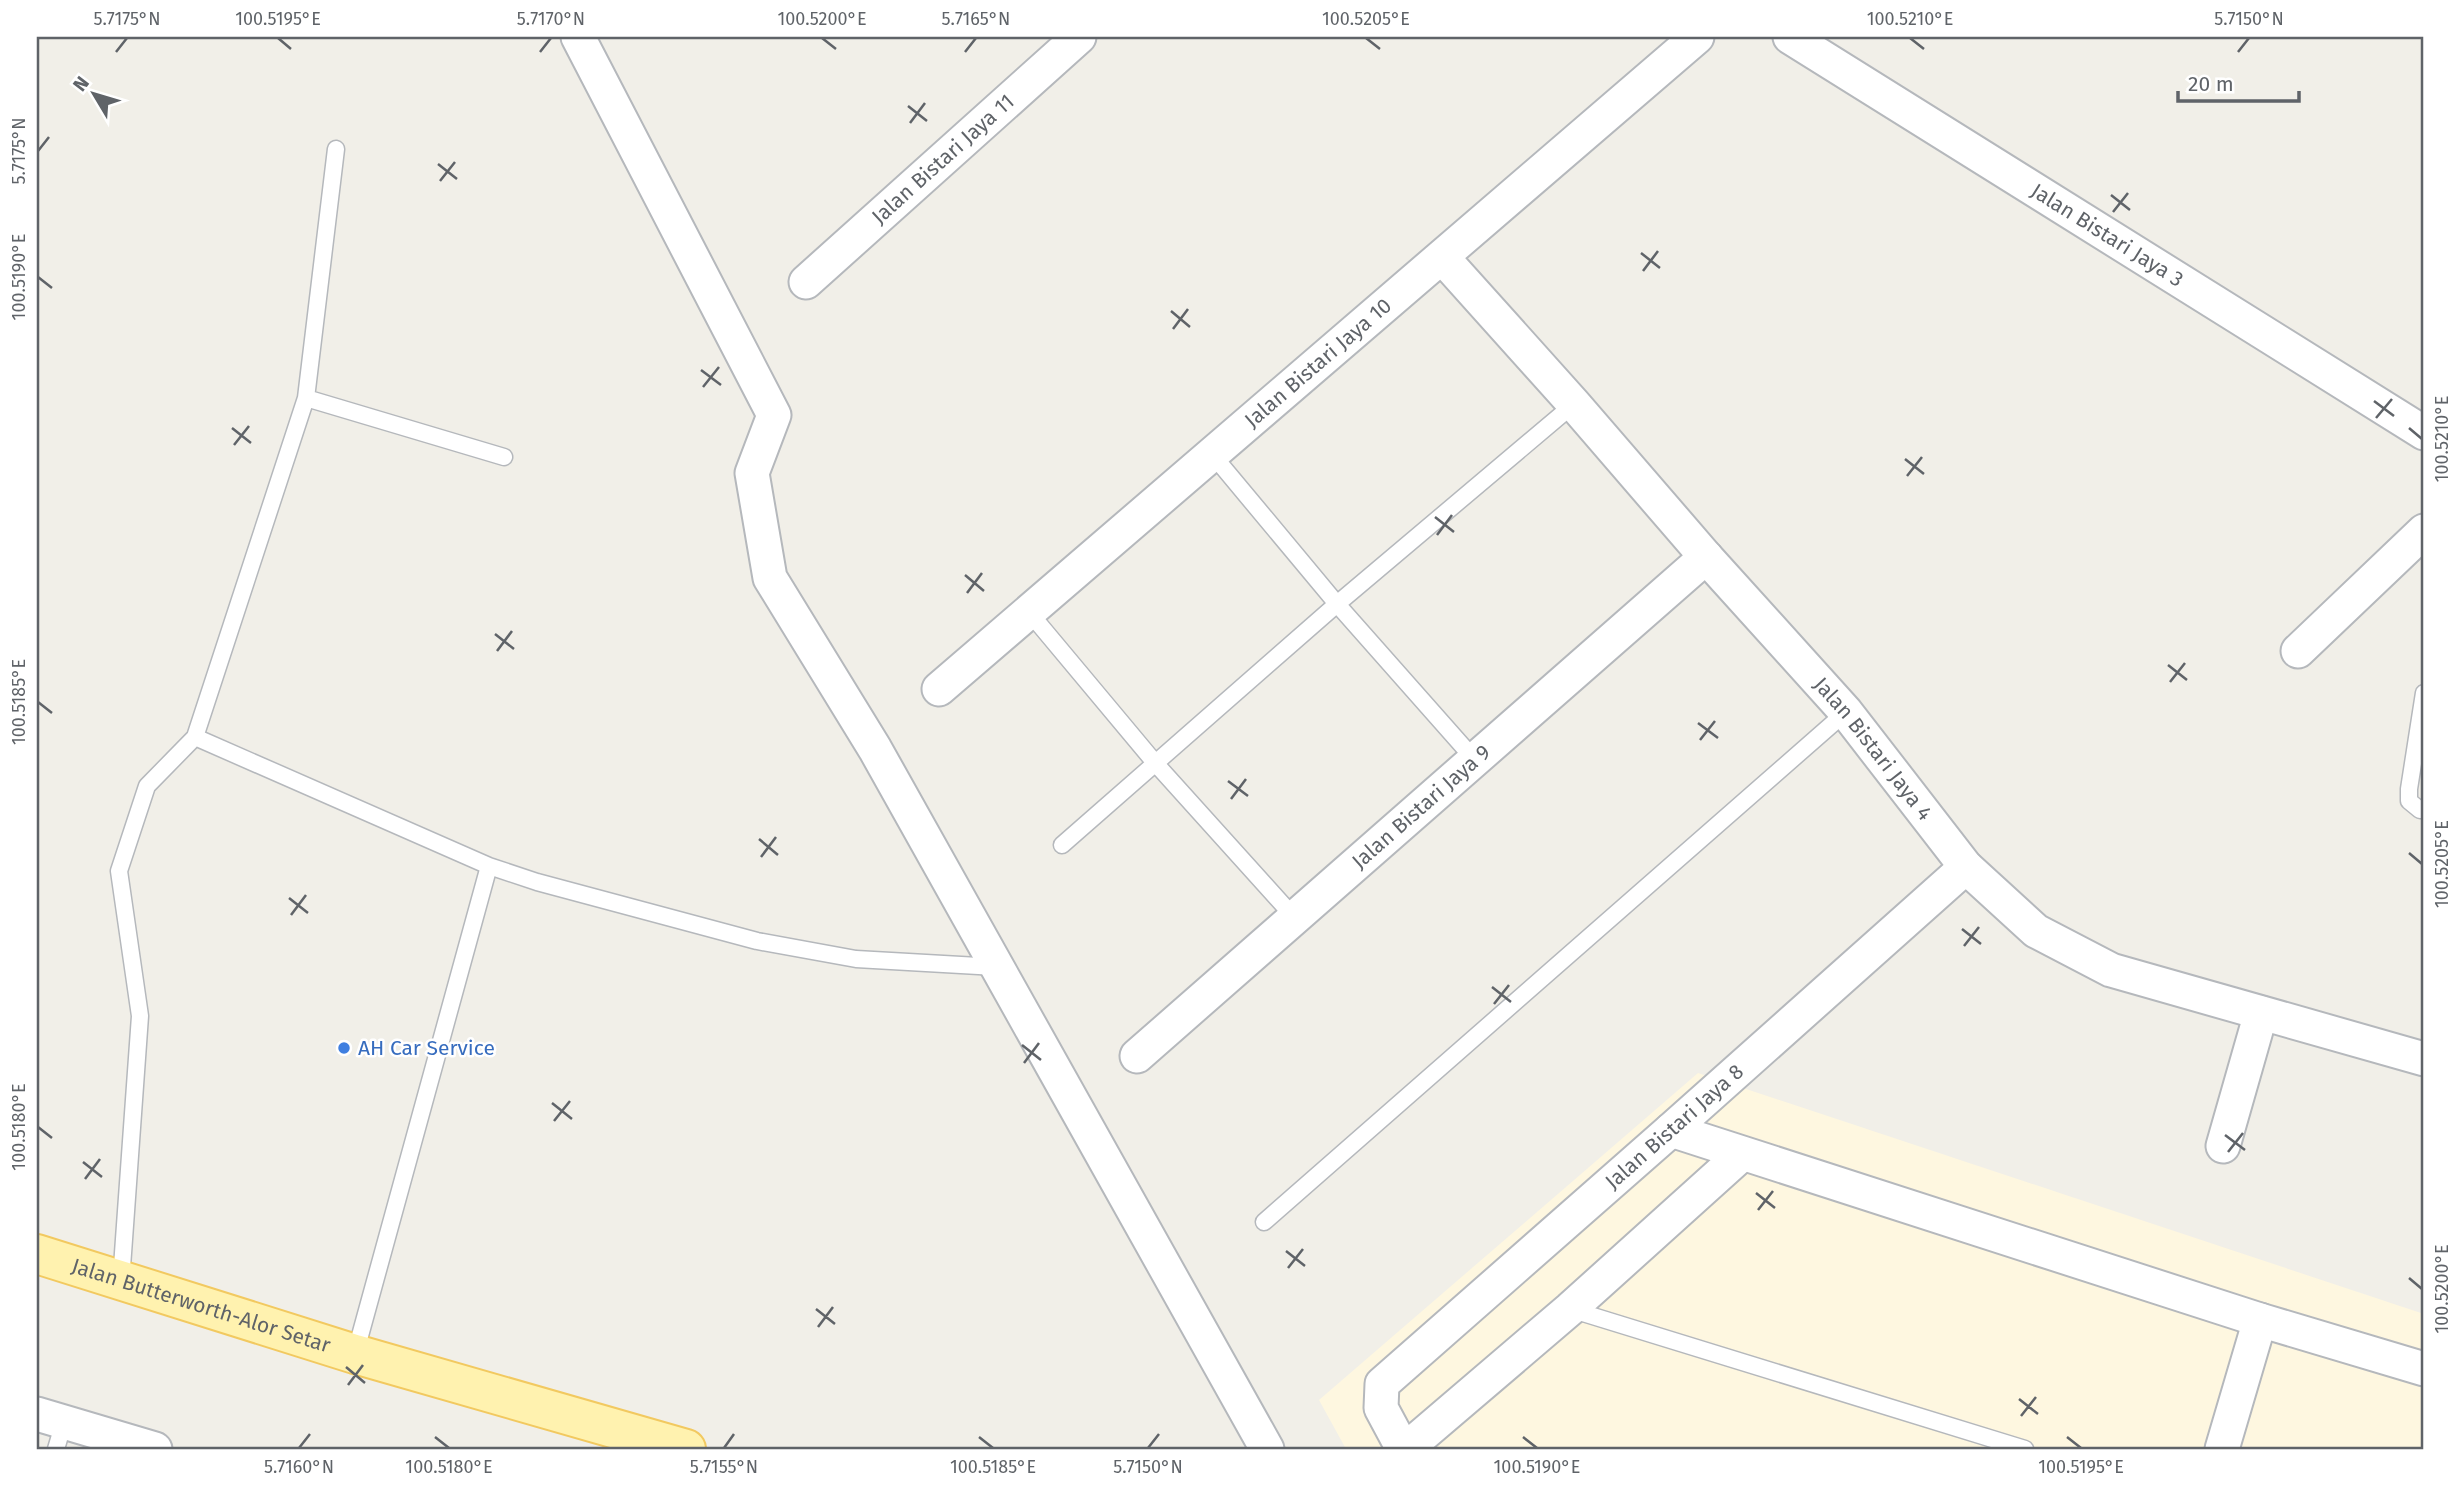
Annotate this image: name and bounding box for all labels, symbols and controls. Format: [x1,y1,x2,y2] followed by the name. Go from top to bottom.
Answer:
[93,8,161,30] text: 5.7175°N
[235,8,321,30] text: 100.5195°E
[517,8,585,30] text: 5.7170°N
[777,8,867,30] text: 100.5200°E
[942,8,1010,30] text: 5.7165°N
[1322,8,1410,30] text: 100.5205°E
[1867,8,1953,30] text: 100.5210°E
[2214,8,2284,30] text: 5.7150°N
[60,60,130,130] north arrow
[2178,60,2298,104] scale bar
[2188,71,2234,97] text: 20 m
[68,72,94,96] text: N
[866,88,1020,230] street label: Jalan Bistari Jaya 11
[8,117,30,185] text: 5.7175°N
[2026,178,2188,293] street label: Jalan Bistari Jaya 3
[8,234,30,320] text: 100.5190°E
[1239,293,1397,433] street label: Jalan Bistari Jaya 10
[2431,396,2453,482] text: 100.5210°E
[8,659,30,745] text: 100.5185°E
[1808,672,1938,825] street label: Jalan Bistari Jaya 4
[1347,739,1496,874] street label: Jalan Bistari Jaya 9
[2431,820,2453,908] text: 100.5205°E
[358,1035,495,1061] place label: AH Car Service
[336,1040,352,1056] marker: AH Car Service
[1600,1059,1749,1195] street label: Jalan Bistari Jaya 8
[8,1083,30,1171] text: 100.5180°E
[2431,1244,2453,1334] text: 100.5200°E
[68,1253,334,1359] street label: Jalan Butterworth-Alor Setar
[264,1456,334,1478] text: 5.7160°N
[405,1456,493,1478] text: 100.5180°E
[690,1456,758,1478] text: 5.7155°N
[950,1456,1036,1478] text: 100.5185°E
[1113,1456,1183,1478] text: 5.7150°N
[1494,1456,1580,1478] text: 100.5190°E
[2038,1456,2124,1478] text: 100.5195°E

